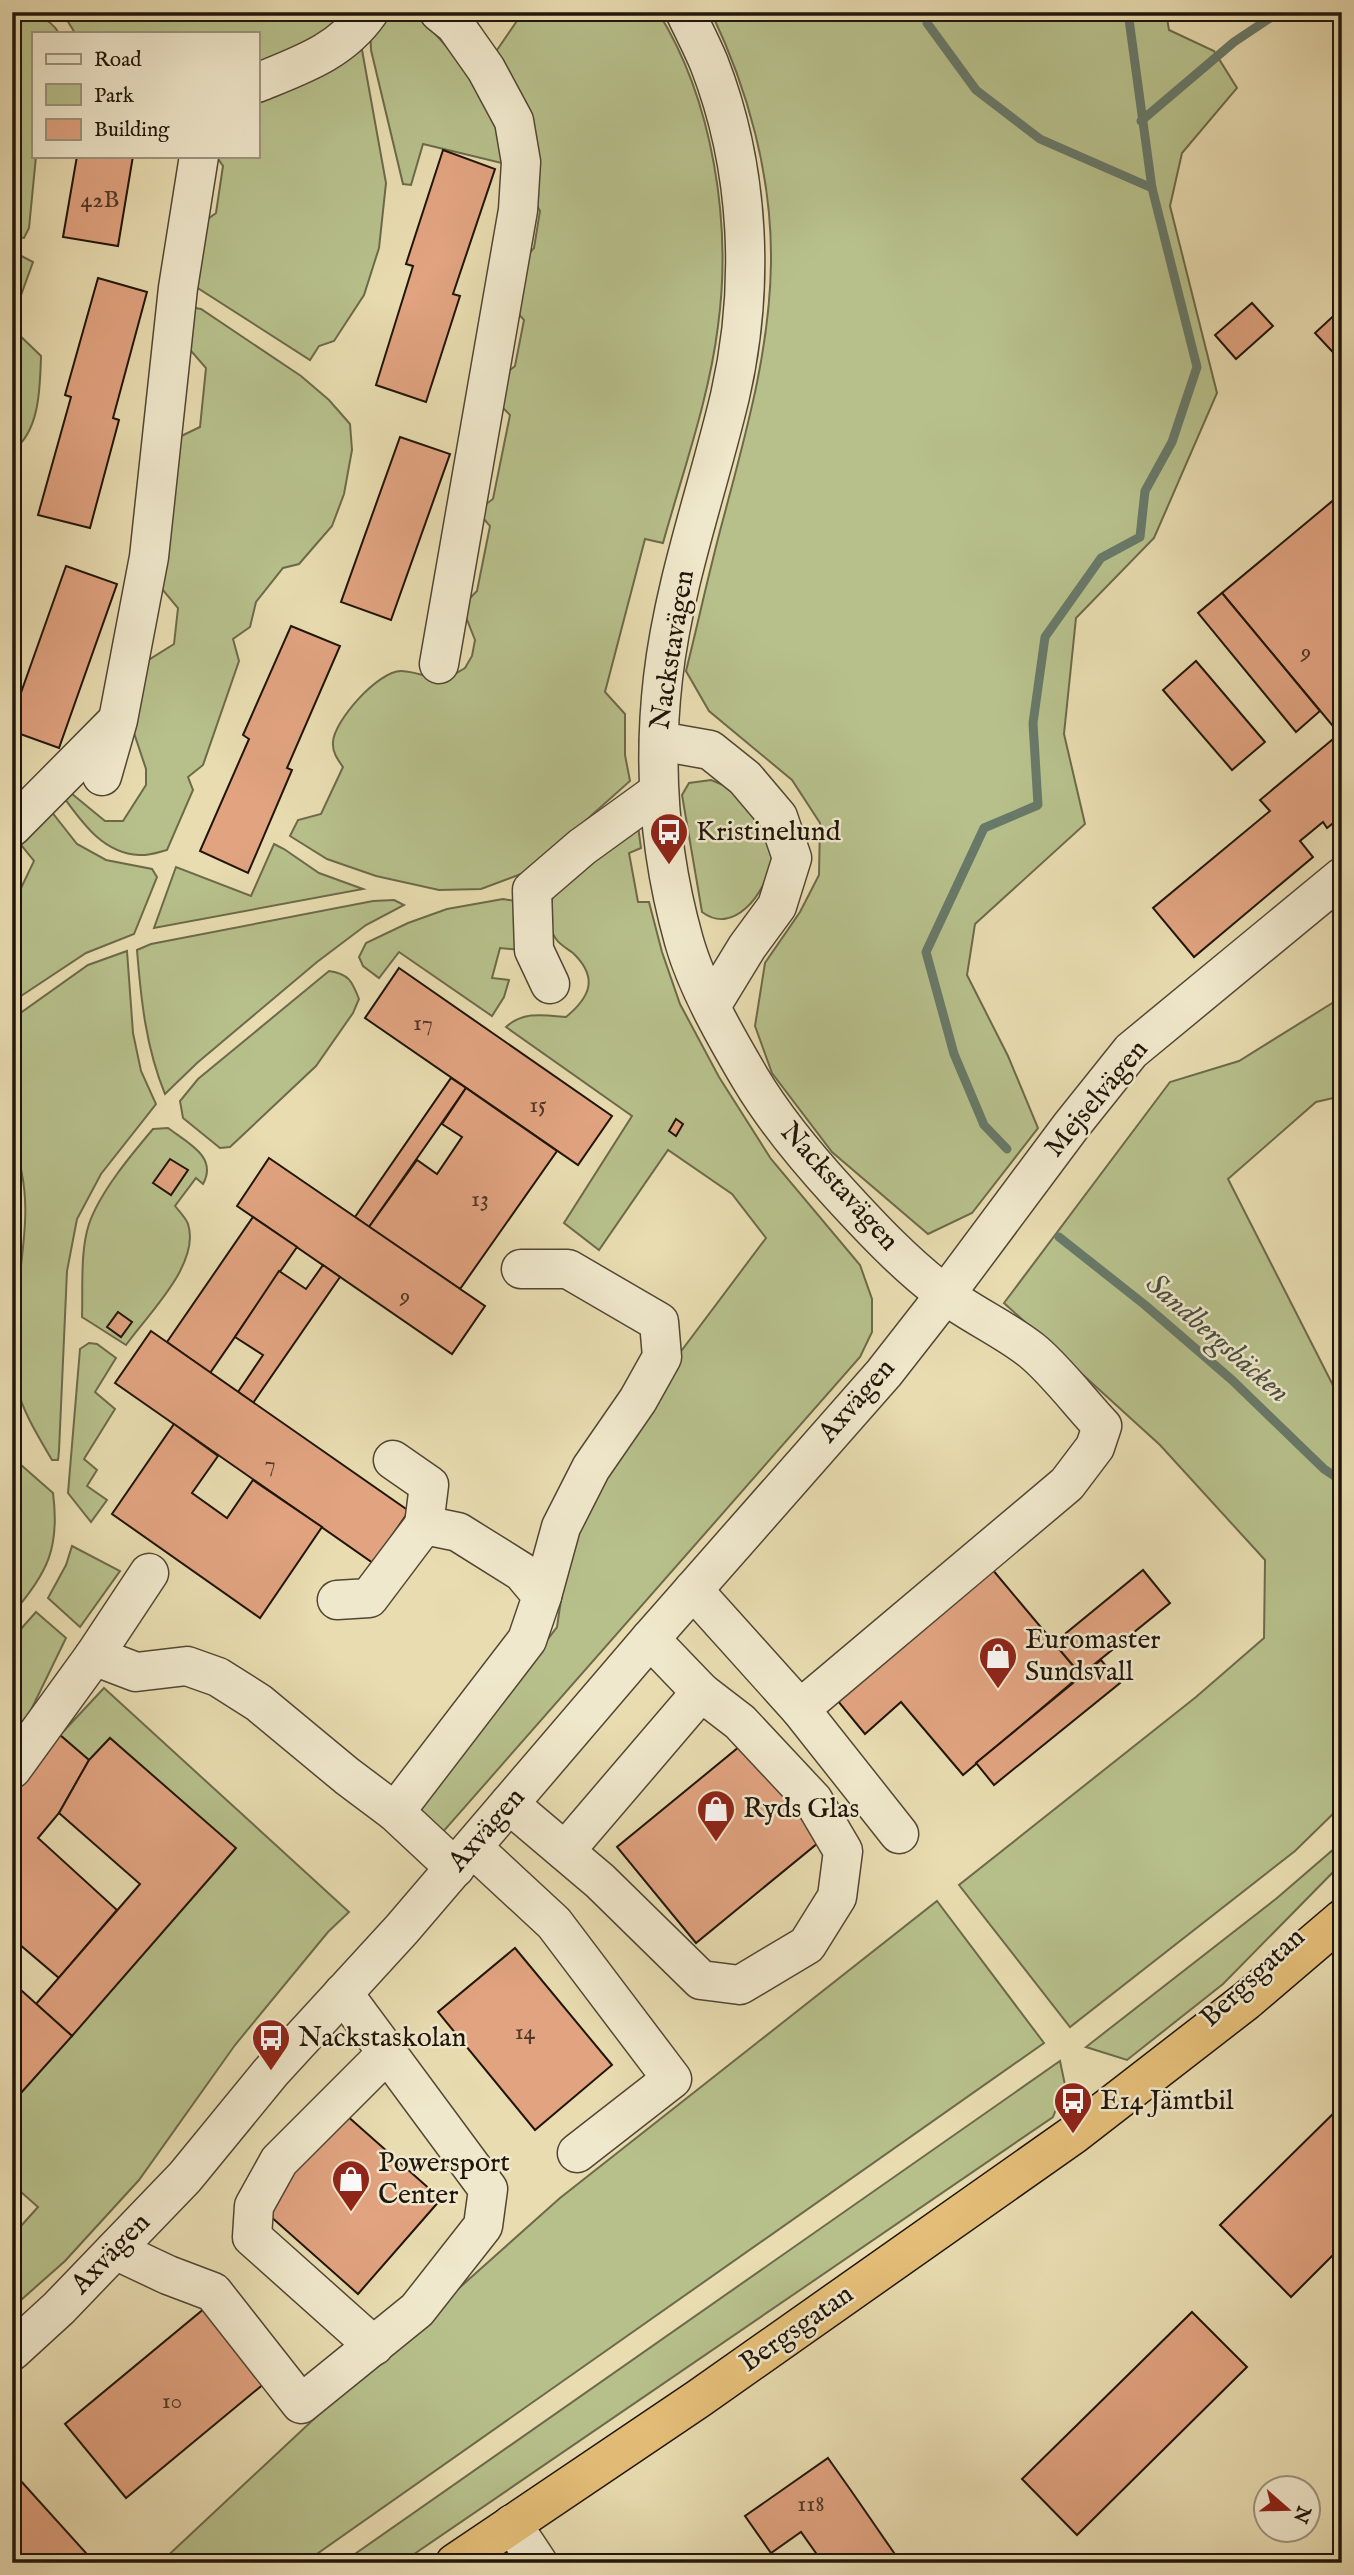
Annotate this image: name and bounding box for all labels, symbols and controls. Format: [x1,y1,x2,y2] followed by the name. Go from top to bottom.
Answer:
[32,32,259,158] legend
[94,47,142,74] text: Road
[94,83,135,110] text: Park
[94,117,170,144] text: Building
[81,185,119,216] house number: 42B
[643,568,703,732] street label: Nackstavägen
[1300,637,1311,668] house number: 9
[648,811,690,866] bus stop icon: Kristinelund
[696,815,841,850] place label: Kristinelund
[413,1008,433,1039] house number: 17
[1038,1033,1156,1165] street label: Mejselvägen
[529,1090,547,1121] house number: 15
[772,1115,906,1259] street label: Nackstavägen
[471,1184,489,1215] house number: 13
[1137,1266,1297,1412] water label: Sandbergsbäcken
[399,1281,410,1312] house number: 9
[810,1352,903,1451] street label: Axvägen
[264,1449,276,1480] house number: 7
[1025,1623,1161,1690] place label: Euromaster Sundsvall
[977,1635,1019,1690] shop icon: Euromaster Sundsvall
[440,1781,533,1880] street label: Axvägen
[695,1788,737,1843] shop icon: Ryds Glas
[743,1792,859,1827] place label: Ryds Glas
[1193,1921,1313,2035] street label: Bergsgatan
[250,2017,292,2072] bus stop icon: Nackstaskolan
[515,2017,536,2048] house number: 14
[298,2021,466,2056] place label: Nackstaskolan
[1052,2080,1094,2135] bus stop icon: E14 Jämtbil
[1100,2084,1234,2119] place label: E14 Jämtbil
[378,2146,510,2213] place label: Powersport Center
[330,2158,372,2213] shop icon: Powersport Center
[63,2206,158,2303] street label: Axvägen
[733,2277,861,2381] street label: Bergsgatan
[162,2386,182,2417] house number: 10
[1252,2474,1322,2544] north arrow
[797,2489,825,2520] house number: 118
[1287,2501,1316,2526] text: N

